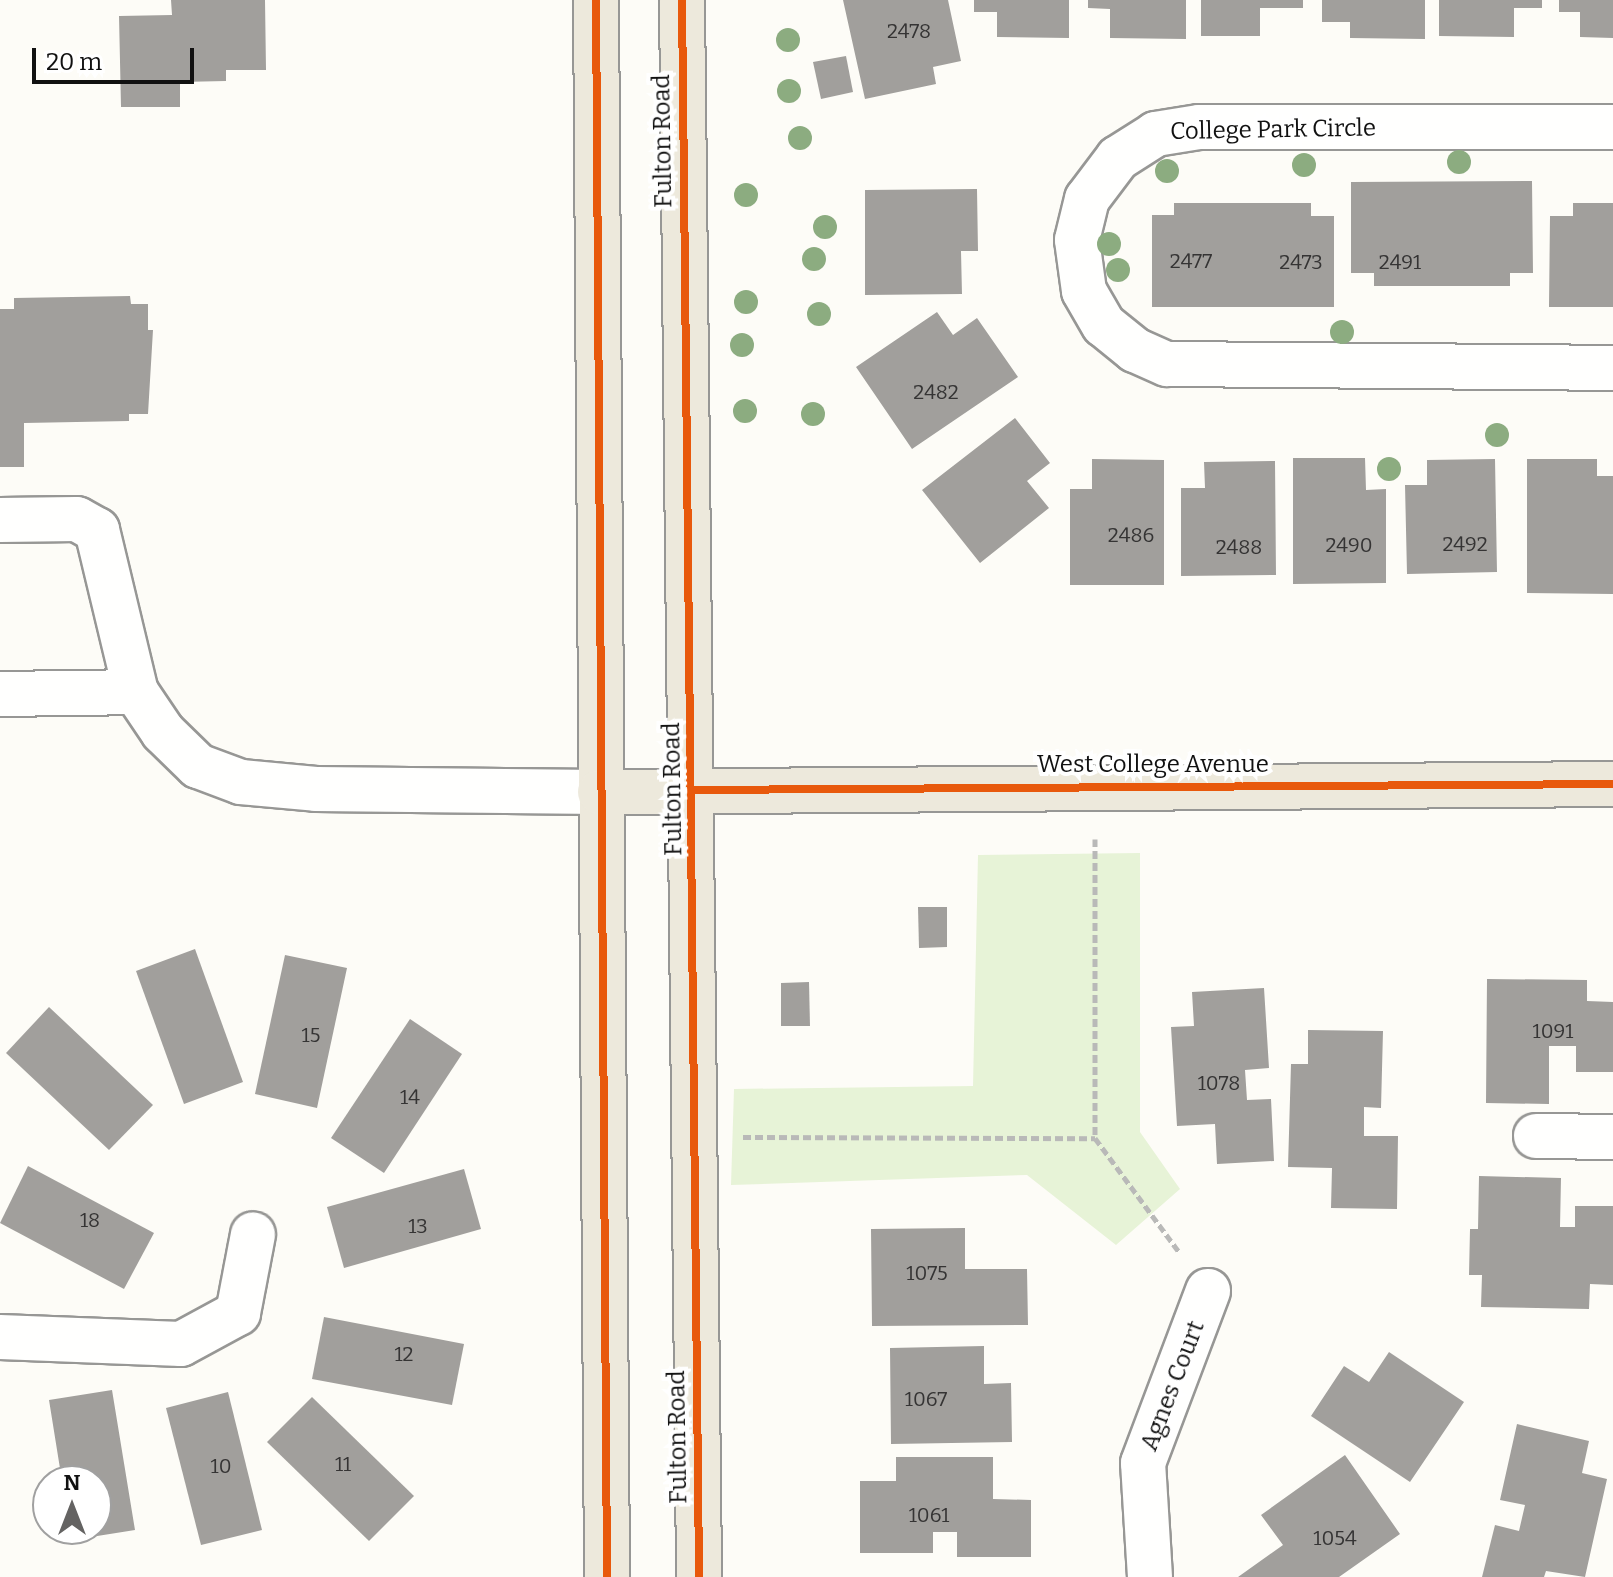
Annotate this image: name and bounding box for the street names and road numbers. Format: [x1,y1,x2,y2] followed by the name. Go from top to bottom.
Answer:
[647,74,679,208] street label: Fulton Road
[1170,114,1376,146] street label: College Park Circle
[657,722,689,856] street label: Fulton Road
[1037,751,1269,779] street label: West College Avenue
[1135,1317,1211,1455] street label: Agnes Court
[662,1370,694,1504] street label: Fulton Road

